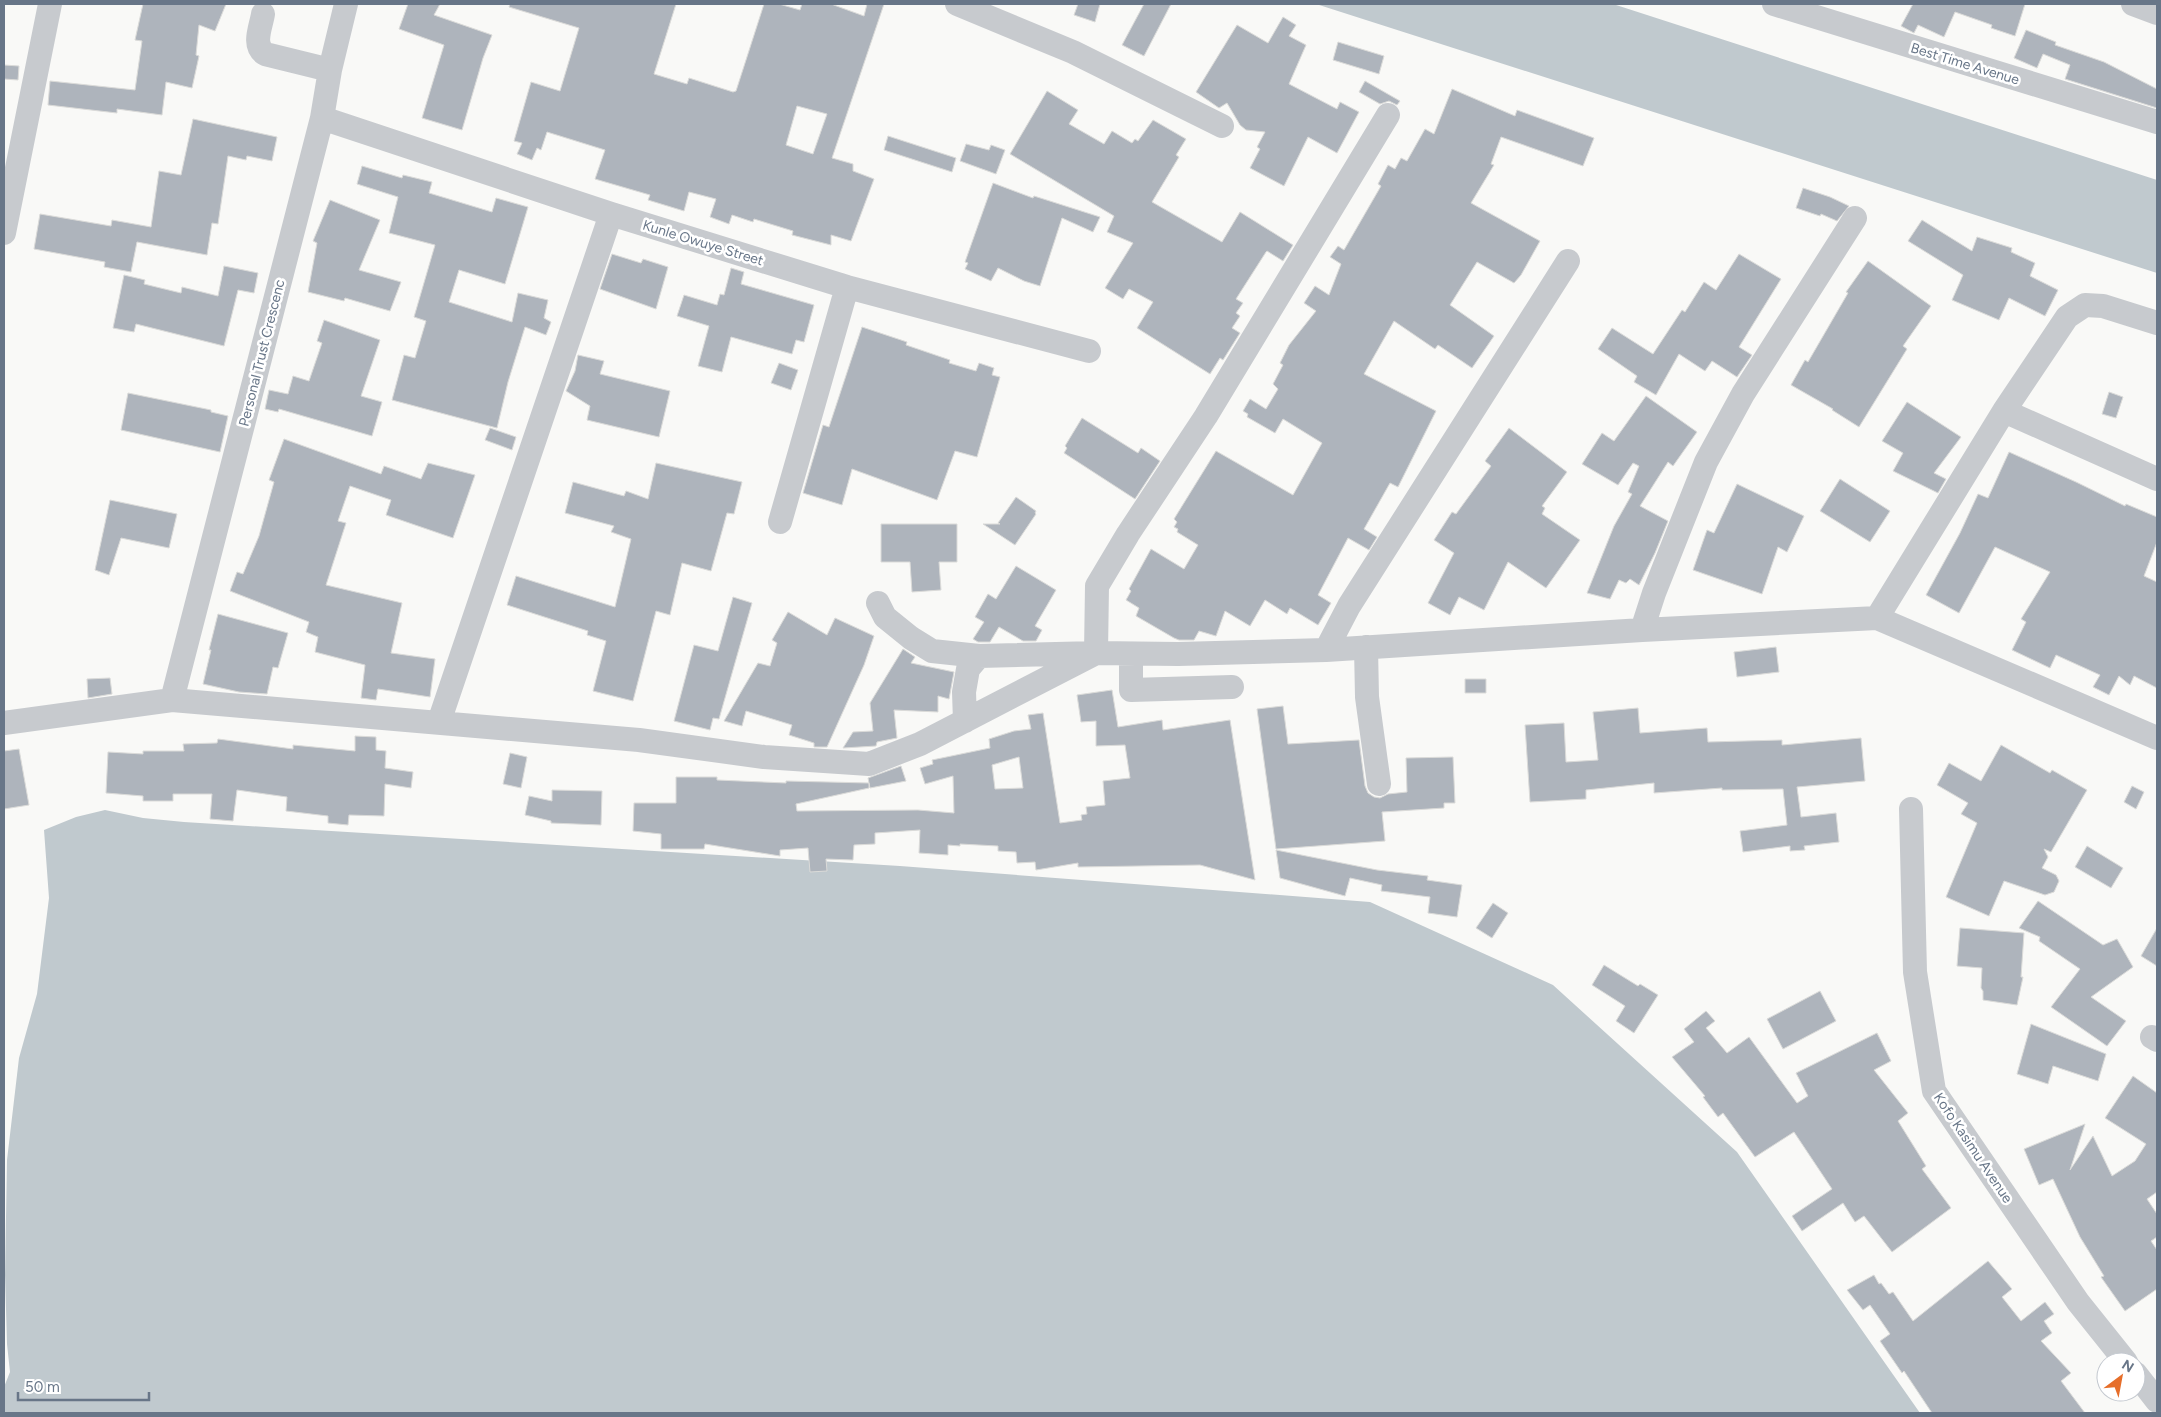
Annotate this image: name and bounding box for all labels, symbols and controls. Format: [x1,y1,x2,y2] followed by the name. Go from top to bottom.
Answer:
[1909,39,2022,89] street label: Best Time Avenue
[641,217,765,269] street label: Kunle Owuye Street
[235,277,289,428] street label: Personal Trust Crescenc
[1930,1090,2016,1207] street label: Kofo Kasimu Avenue
[2096,1352,2146,1402] north arrow
[2119,1356,2137,1376] text: N
[18,1370,149,1402] scale bar
[25,1378,60,1396] text: 50 m

